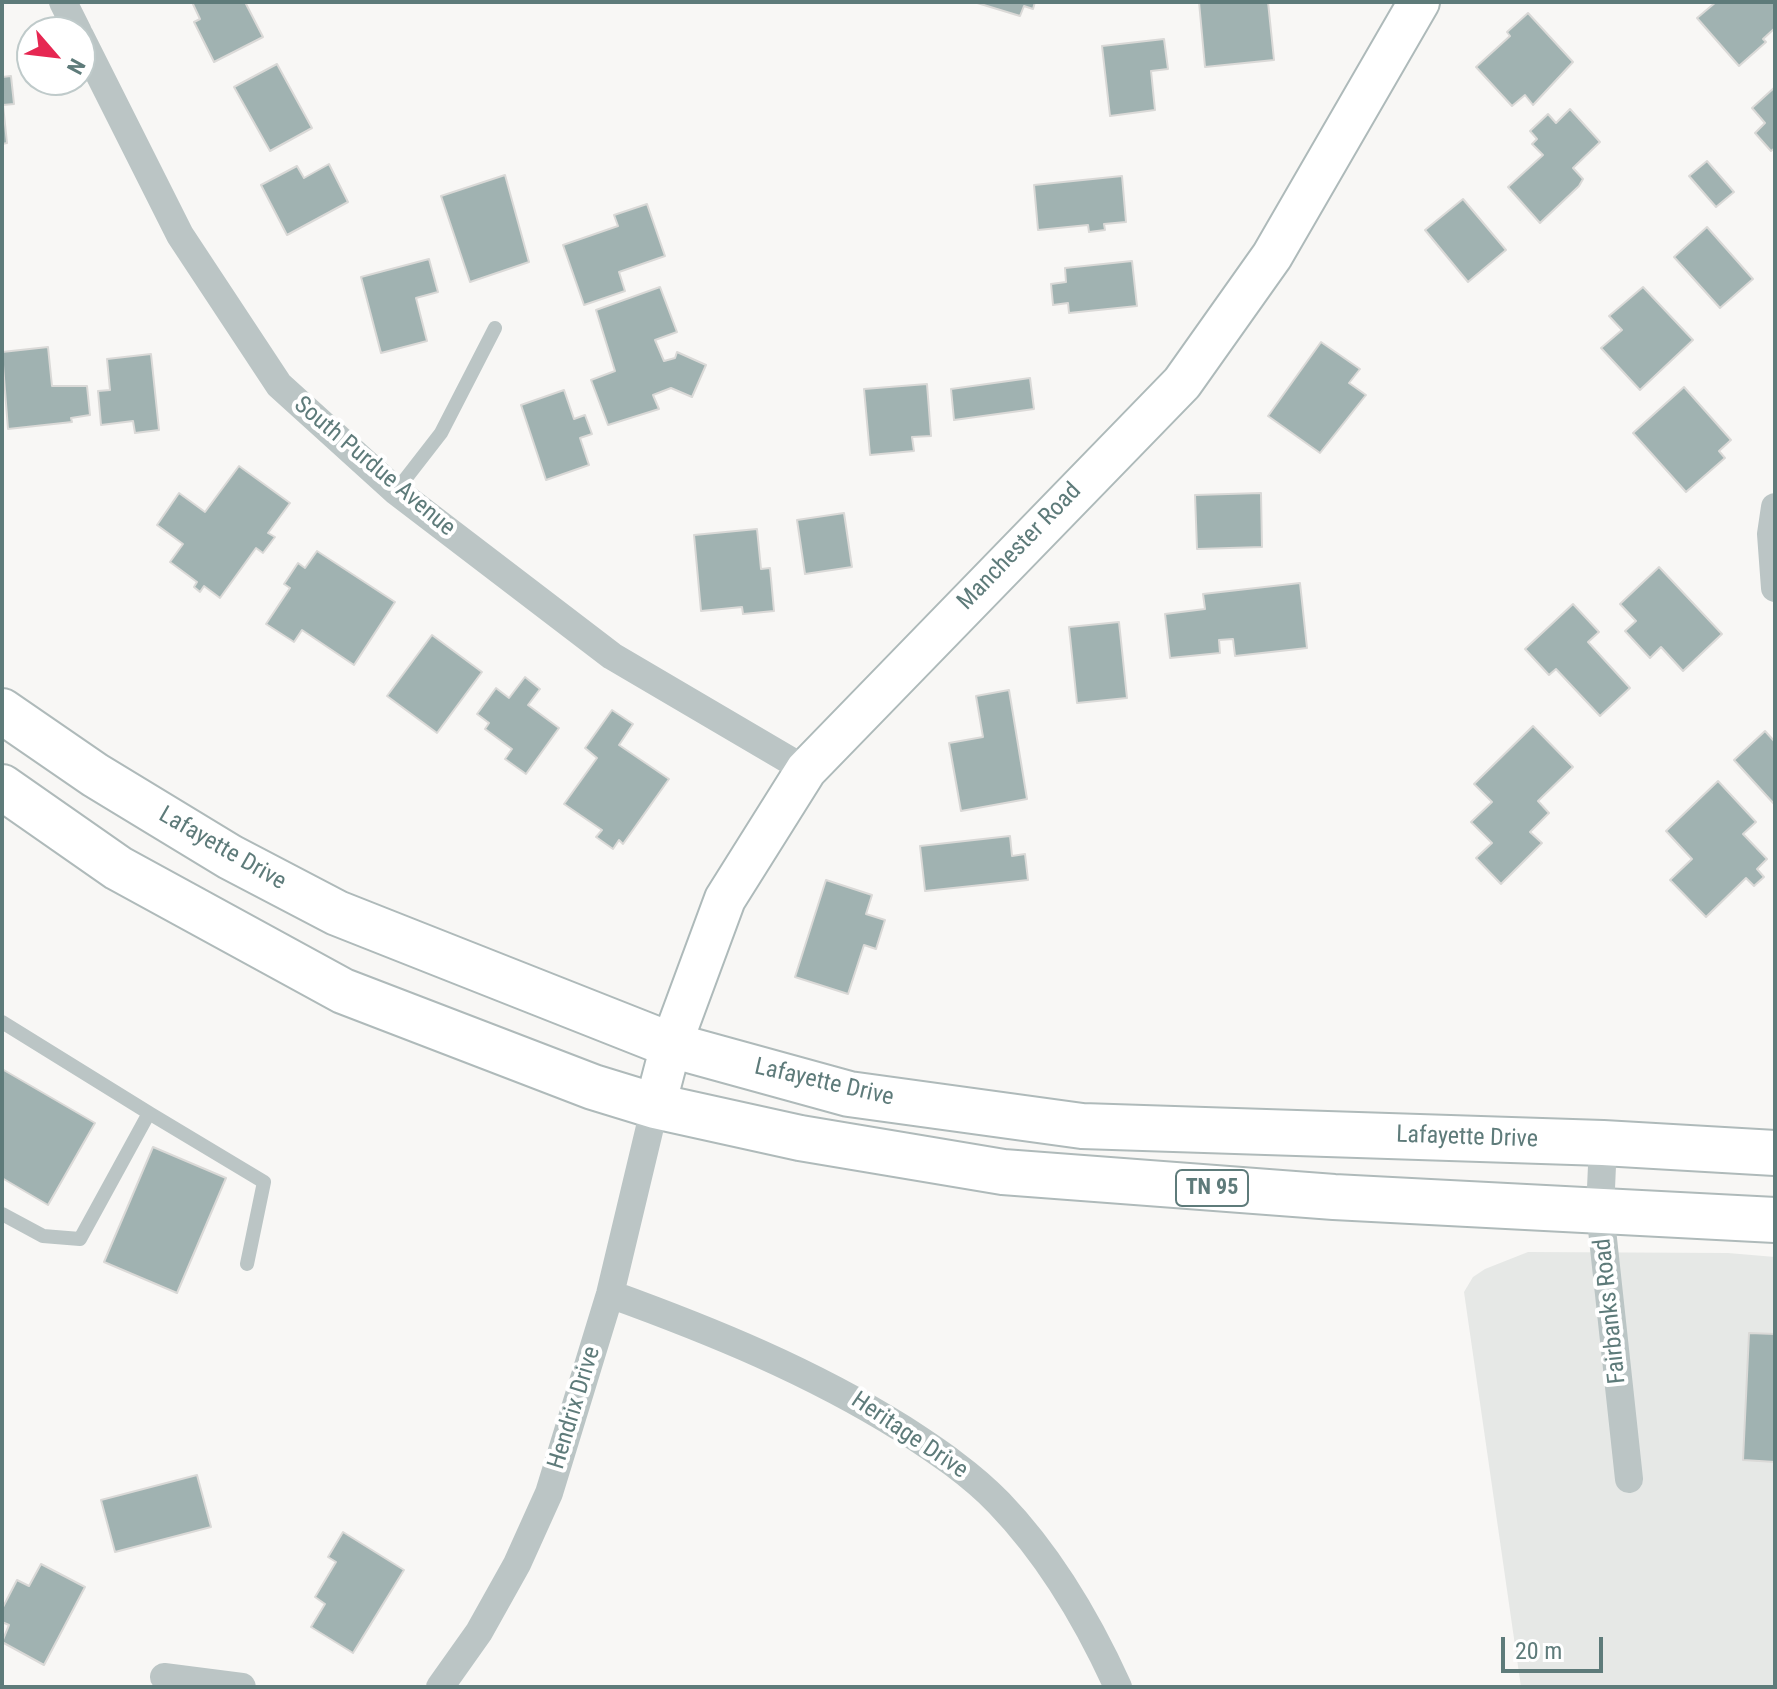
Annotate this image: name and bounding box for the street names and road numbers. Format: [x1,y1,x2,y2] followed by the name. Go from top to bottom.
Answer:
[288,391,460,543] street label: South Purdue Avenue
[952,477,1088,617] street label: Manchester Road
[153,801,291,897] street label: Lafayette Drive
[752,1053,896,1113] street label: Lafayette Drive
[1396,1121,1538,1155] street label: Lafayette Drive
[1176,1170,1248,1206] road number: TN 95
[1589,1237,1633,1385] street label: Fairbanks Road
[543,1343,607,1473] street label: Hendrix Drive
[845,1387,973,1485] street label: Heritage Drive

